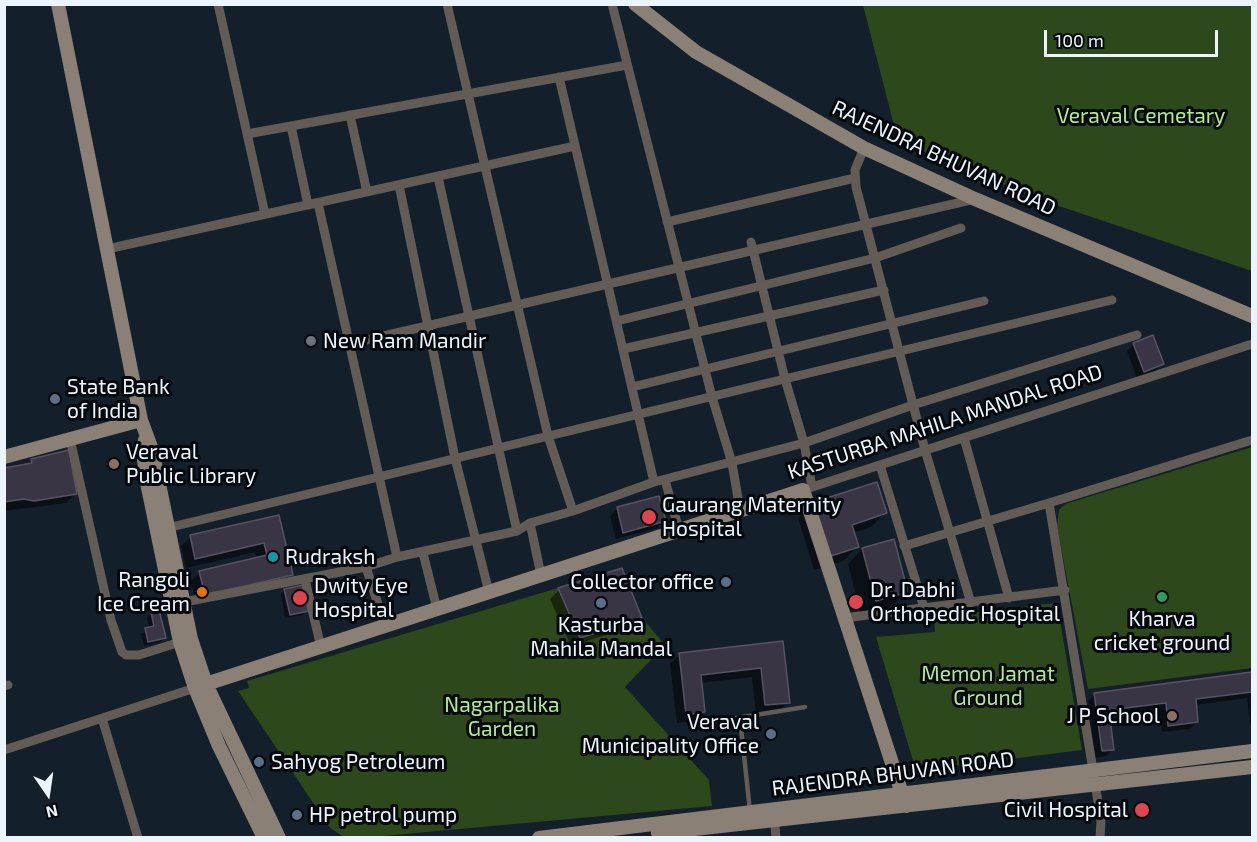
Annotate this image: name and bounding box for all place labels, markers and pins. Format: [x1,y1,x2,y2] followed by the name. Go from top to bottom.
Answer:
[323,328,486,354] place label: New Ram Mandir
[304,334,318,348] marker: New Ram Mandir
[67,374,170,424] place label: State Bank of India
[48,392,62,406] marker: State Bank of India
[126,439,256,489] place label: Veraval Public Library
[107,457,121,471] marker: Veraval Public Library
[662,492,841,542] place label: Gaurang Maternity Hospital
[640,508,658,526] marker: Gaurang Maternity Hospital
[285,544,375,570] place label: Rudraksh
[266,550,280,564] marker: Rudraksh
[97,567,190,617] place label: Rangoli Ice Cream
[570,569,714,595] place label: Collector office
[314,573,408,623] place label: Dwity Eye Hospital
[719,575,733,589] marker: Collector office
[870,577,1060,627] place label: Dr. Dabhi Orthopedic Hospital
[195,585,209,599] marker: Rangoli Ice Cream
[291,589,309,607] marker: Dwity Eye Hospital
[1155,590,1169,604] marker: Kharva cricket ground
[847,593,865,611] marker: Dr. Dabhi Orthopedic Hospital
[594,596,608,610] marker: Kasturba Mahila Mandal
[1094,606,1230,656] place label: Kharva cricket ground
[530,612,672,662] place label: Kasturba Mahila Mandal
[1067,703,1160,729] place label: J P School
[582,709,759,759] place label: Veraval Municipality Office
[1165,709,1179,723] marker: J P School
[764,727,778,741] marker: Veraval Municipality Office
[271,749,445,775] place label: Sahyog Petroleum
[252,755,266,769] marker: Sahyog Petroleum
[1004,797,1128,823] place label: Civil Hospital
[1133,801,1151,819] marker: Civil Hospital
[309,802,457,828] place label: HP petrol pump
[290,808,304,822] marker: HP petrol pump

